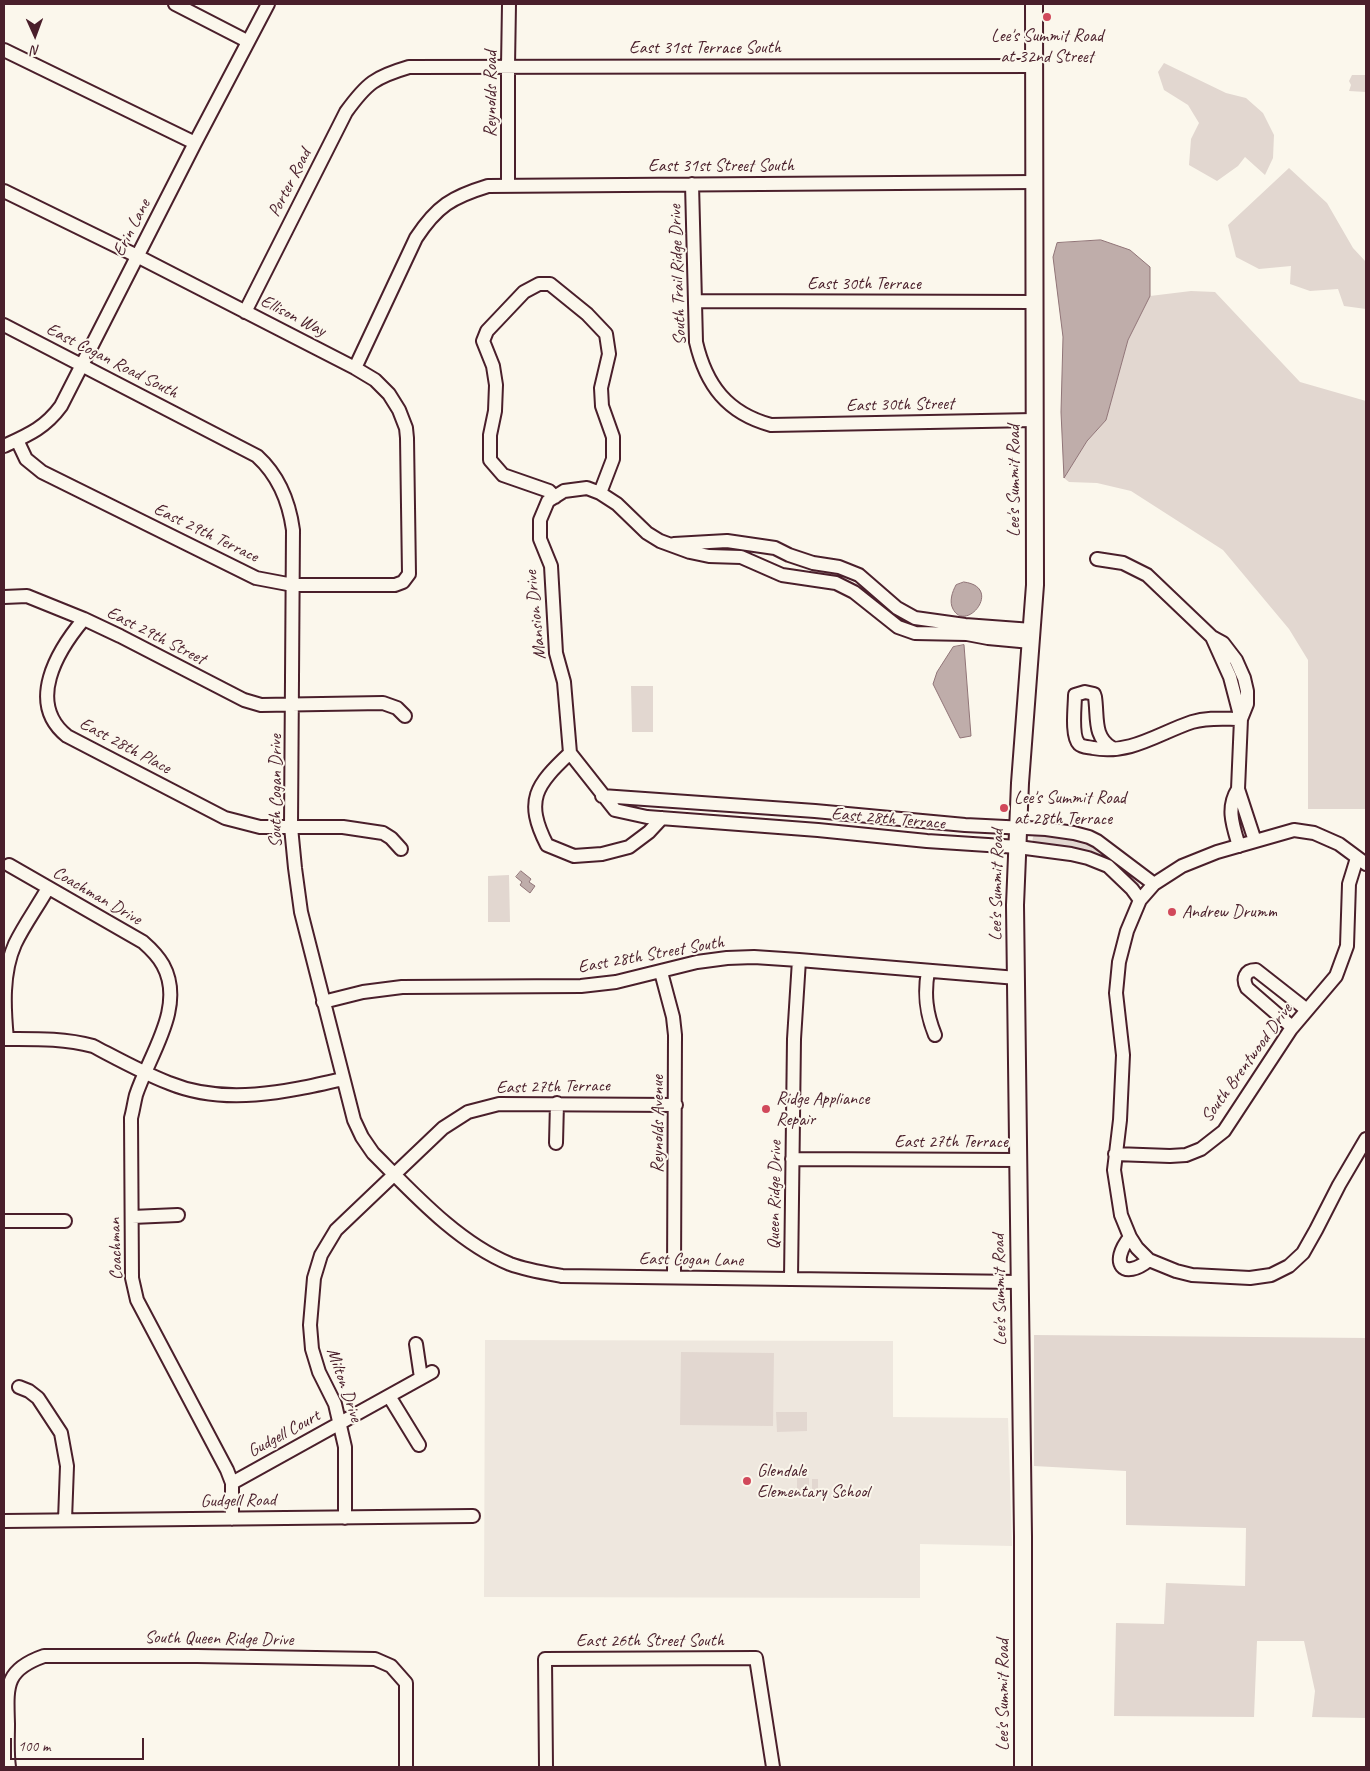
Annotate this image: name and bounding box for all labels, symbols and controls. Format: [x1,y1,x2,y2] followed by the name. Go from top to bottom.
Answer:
[10,10,60,60] north arrow
[1041,11,1053,23] marker: Lee's Summit Road at 32nd Street
[991,25,1103,68] place label: Lee's Summit Road at 32nd Street
[629,37,781,59] street label: East 31st Terrace South
[31,42,40,59] text: N
[480,51,502,137] street label: Reynolds Road
[264,145,316,221] street label: Porter Road
[648,155,794,177] street label: East 31st Street South
[108,196,156,260] street label: Erin Lane
[665,204,691,346] street label: South Trail Ridge Drive
[807,273,921,295] street label: East 30th Terrace
[257,290,329,342] street label: Ellison Way
[43,318,181,404] street label: East Cogan Road South
[846,393,954,417] street label: East 30th Street
[1003,425,1025,537] street label: Lee's Summit Road
[150,498,262,568] street label: East 29th Terrace
[521,569,551,661] street label: Mansion Drive
[103,602,209,670] street label: East 29th Street
[76,713,174,779] street label: East 28th Place
[265,734,287,848] street label: South Cogan Drive
[1014,787,1126,830] place label: Lee's Summit Road at 28th Terrace
[998,802,1010,814] marker: Lee's Summit Road at 28th Terrace
[830,803,946,835] street label: East 28th Terrace
[985,829,1009,941] street label: Lee's Summit Road
[49,862,145,930] street label: Coachman Drive
[1182,901,1277,923] place label: Andrew Drumm
[1166,906,1178,918] marker: Andrew Drumm
[576,932,726,978] street label: East 28th Street South
[1197,999,1297,1127] street label: South Brentwood Drive
[496,1075,610,1099] street label: East 27th Terrace
[647,1075,669,1173] street label: Reynolds Avenue
[776,1088,869,1130] place label: Ridge Appliance Repair
[760,1103,772,1115] marker: Ridge Appliance Repair
[894,1131,1008,1153] street label: East 27th Terrace
[763,1140,787,1250] street label: Queen Ridge Drive
[104,1218,128,1280] street label: Coachman
[988,1234,1012,1346] street label: Lee's Summit Road
[639,1248,743,1272] street label: East Cogan Lane
[321,1345,367,1425] street label: Milton Drive
[244,1405,324,1463] street label: Gudgell Court
[757,1460,869,1502] place label: Glendale Elementary School
[741,1475,753,1487] marker: Glendale Elementary School
[200,1490,276,1512] street label: Gudgell Road
[144,1627,294,1651] street label: South Queen Ridge Drive
[576,1630,724,1652] street label: East 26th Street South
[992,1639,1014,1751] street label: Lee's Summit Road
[12,1728,146,1760] scale bar
[18,1737,50,1756] text: 100 m

